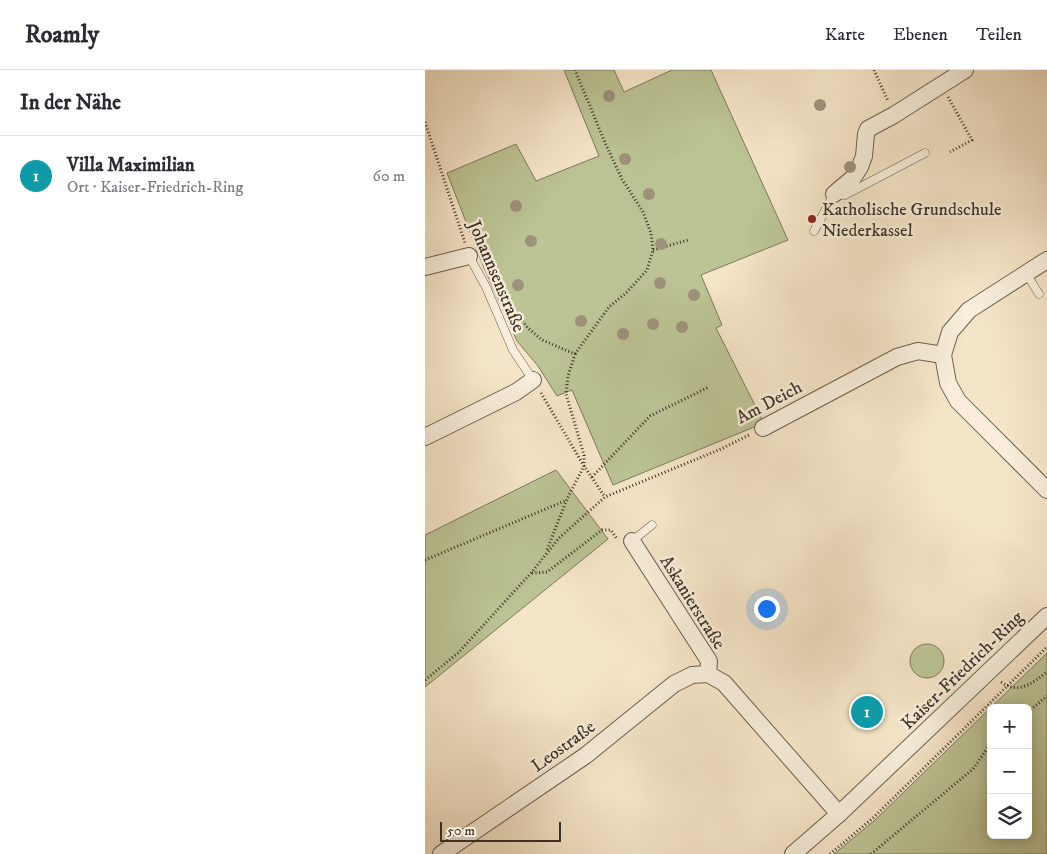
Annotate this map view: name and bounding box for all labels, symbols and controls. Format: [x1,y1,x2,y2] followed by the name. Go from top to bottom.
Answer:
[25,20,99,50] text: Roamly
[825,24,865,46] text: Karte
[893,24,948,46] text: Ebenen
[976,24,1022,46] text: Teilen
[20,90,121,116] text: In der Nähe
[67,154,195,177] text: Villa Maximilian
[33,166,39,186] text: 1
[373,166,405,186] text: 60 m
[67,177,243,197] text: Ort · Kaiser-Friedrich-Ring
[822,199,1002,242] place label: Katholische Grundschule Niederkassel
[806,213,818,225] marker: Katholische Grundschule Niederkassel
[462,216,529,335] street label: Johannsenstraße
[733,376,807,429] street label: Am Deich
[655,551,730,654] street label: Askanierstraße
[754,596,780,622] your location
[897,607,1028,735] street label: Kaiser-Friedrich-Ring
[851,693,883,731] pin: 1
[987,704,1032,839] map controls
[987,704,1032,749] button: +
[527,716,600,777] street label: Leostraße
[987,749,1032,794] button: −
[987,794,1032,839] button: layers
[440,819,561,842] scale bar
[447,822,475,840] text: 50 m

